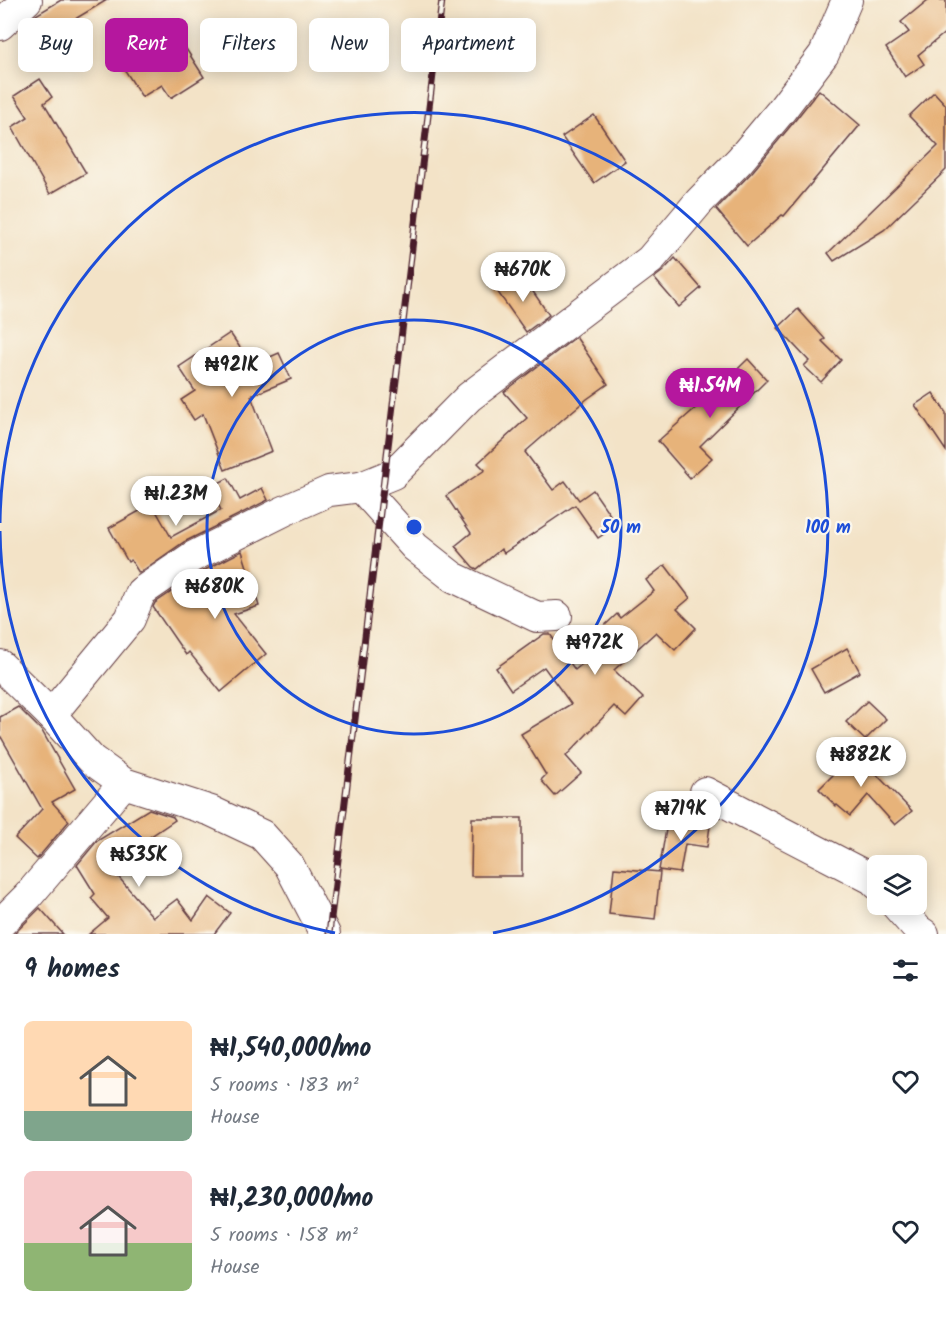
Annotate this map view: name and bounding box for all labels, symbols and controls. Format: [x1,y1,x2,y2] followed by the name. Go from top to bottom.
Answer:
[18,18,93,72] chip: Buy
[105,18,188,72] chip: Rent
[200,18,297,72] chip: Filters
[309,18,389,72] chip: New
[401,18,536,72] chip: Apartment
[481,252,565,303] pin: ₦670K
[494,255,552,287] text: ₦670K
[190,347,274,398] pin: ₦921K
[205,350,259,382] text: ₦921K
[661,368,759,419] pin: ₦1.54M
[679,371,741,403] text: ₦1.54M
[127,476,225,527] pin: ₦1.23M
[145,479,207,511] text: ₦1.23M
[600,514,641,543] text: 50 m
[805,514,851,543] text: 100 m
[404,517,424,537] centre of rings
[173,569,257,620] pin: ₦680K
[185,572,245,604] text: ₦680K
[553,625,637,676] pin: ₦972K
[566,628,624,660] text: ₦972K
[819,737,903,788] pin: ₦882K
[830,740,892,772] text: ₦882K
[639,791,723,842] pin: ₦719K
[655,794,707,826] text: ₦719K
[97,837,181,888] pin: ₦535K
[110,840,168,872] text: ₦535K
[867,855,927,915] map controls
[867,855,927,915] button: layers
[24,949,120,991] text: 9 homes
[889,954,922,987] icon: filters
[210,1028,371,1070] text: ₦1,540,000/mo
[72,1045,144,1117] icon: home
[889,1065,922,1098] icon: heart
[210,1070,359,1102] text: 5 rooms · 183 m²
[210,1102,260,1134] text: House
[210,1178,373,1220] text: ₦1,230,000/mo
[72,1195,144,1267] icon: home
[889,1215,922,1248] icon: heart
[210,1220,358,1252] text: 5 rooms · 158 m²
[210,1252,260,1284] text: House

